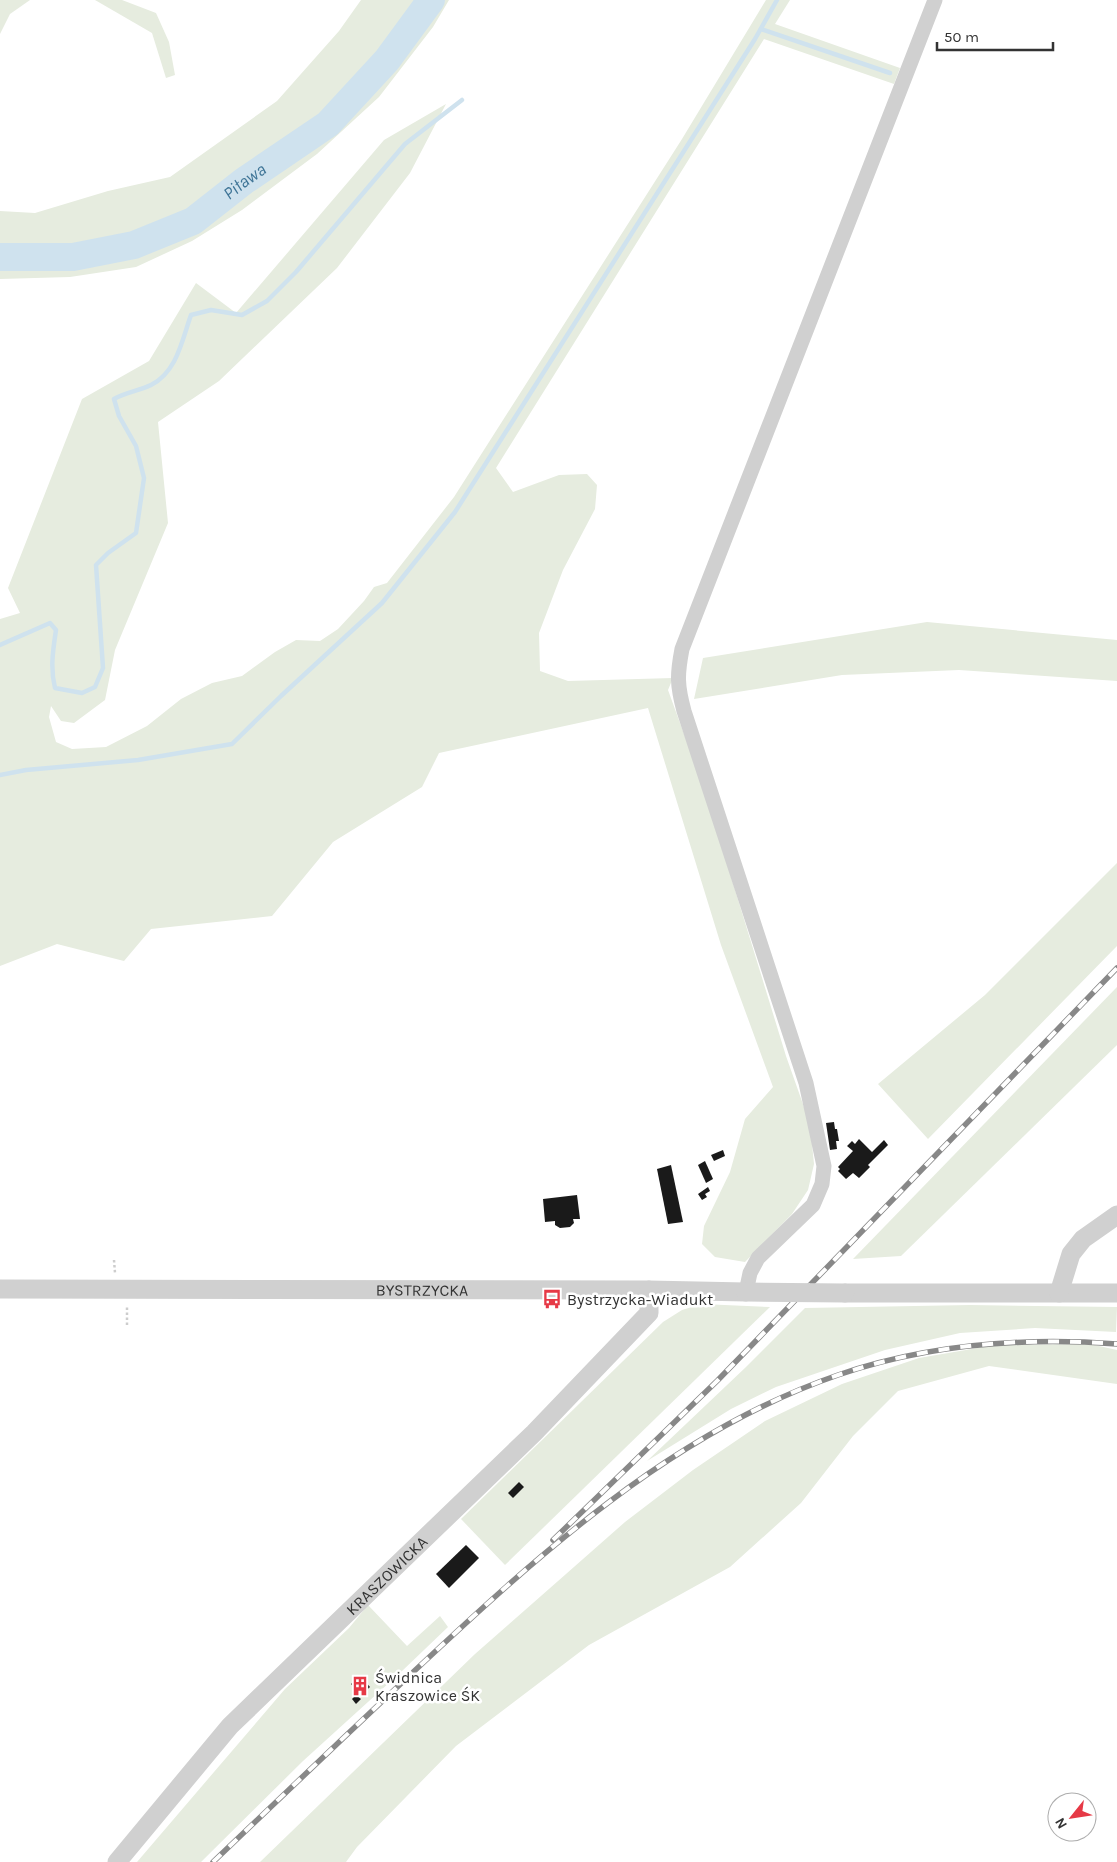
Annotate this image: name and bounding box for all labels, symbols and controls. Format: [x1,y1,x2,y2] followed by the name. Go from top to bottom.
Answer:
[937,20,1053,52] scale bar
[944,28,979,46] text: 50 m
[218,158,270,204] water label: Piława
[376,1281,468,1300] street label: BYSTRZYCKA
[541,1288,563,1310] bus stop icon: Bystrzycka-Wiadukt
[567,1290,713,1309] place label: Bystrzycka-Wiadukt
[342,1532,431,1619] street label: KRASZOWICKA
[375,1668,480,1705] place label: Świdnica Kraszowice ŚK
[349,1675,371,1697] building icon: Świdnica Kraszowice ŚK
[1047,1792,1097,1842] north arrow
[1051,1815,1071,1832] text: N

